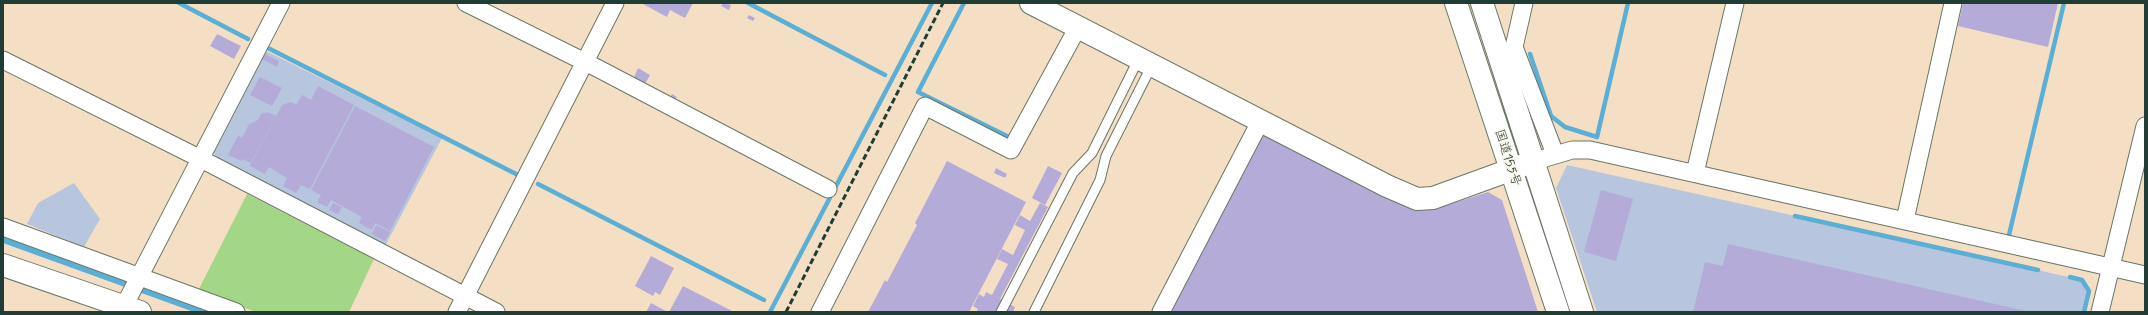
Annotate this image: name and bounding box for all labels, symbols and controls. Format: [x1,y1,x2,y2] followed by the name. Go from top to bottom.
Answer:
[1490,128,1524,188] street label: 国道155号

